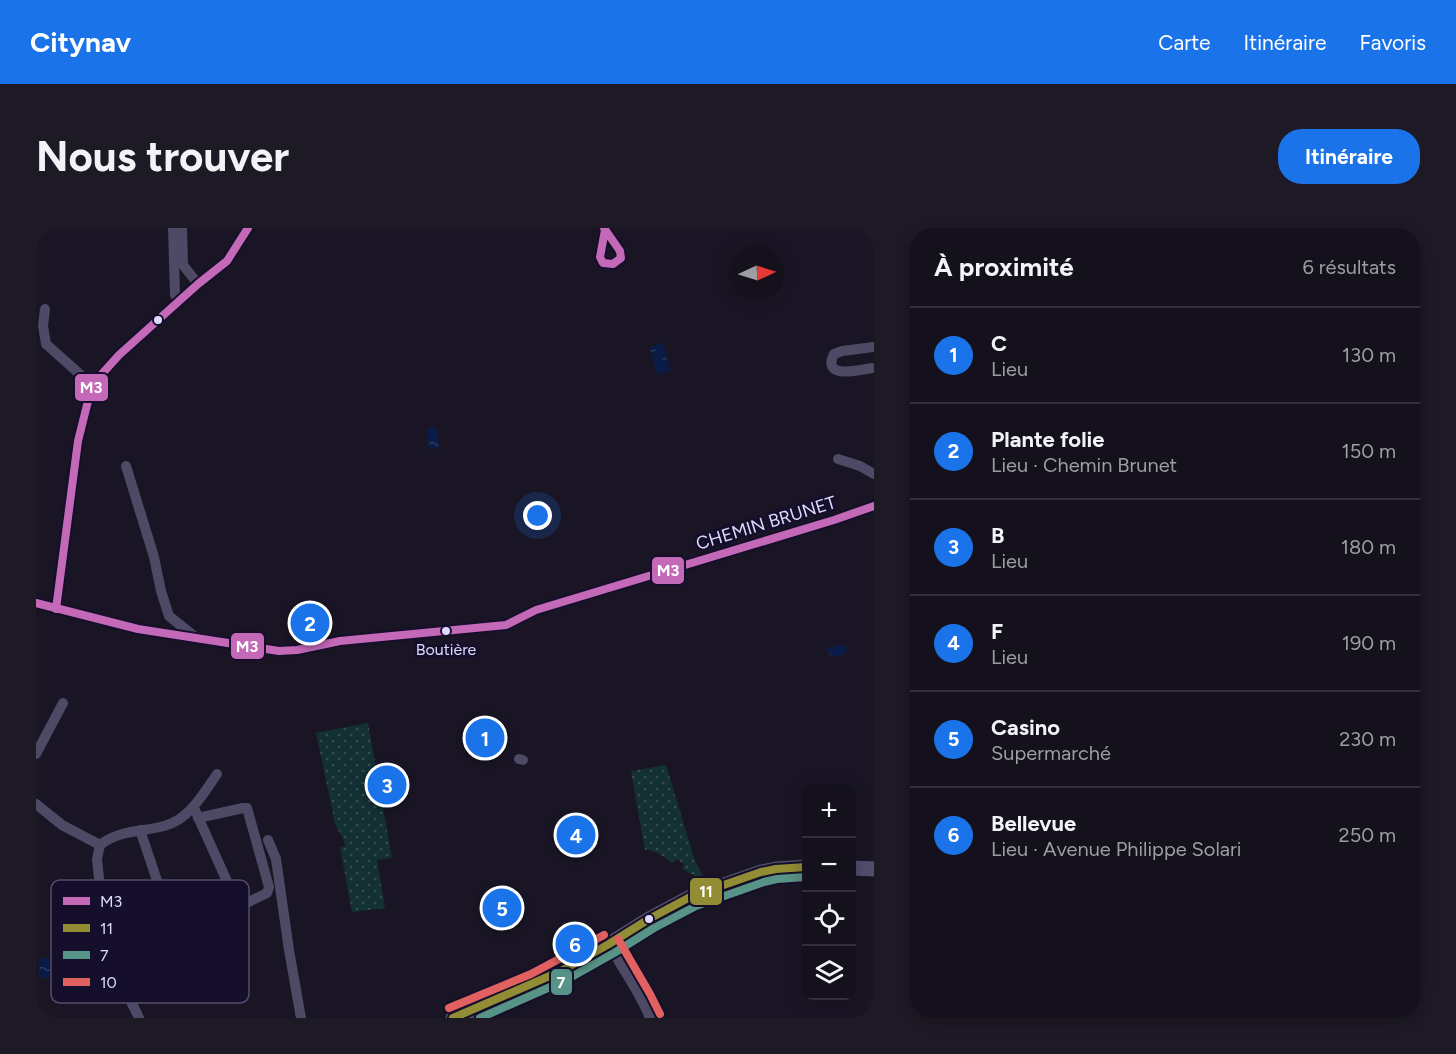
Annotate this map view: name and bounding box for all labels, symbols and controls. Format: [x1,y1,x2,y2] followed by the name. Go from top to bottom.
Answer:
[30,25,131,59] text: Citynav
[1158,30,1211,55] text: Carte
[1244,30,1327,55] text: Itinéraire
[1360,30,1426,55] text: Favoris
[1278,129,1420,184] button: Itinéraire
[36,131,289,182] text: Nous trouver
[730,246,784,300] north arrow
[934,251,1074,283] text: À proximité
[1303,255,1396,279] text: 6 résultats
[152,314,164,326] unlabelled marker
[991,330,1007,357] text: C
[949,343,958,367] text: 1
[1342,343,1396,367] text: 130 m
[991,357,1028,381] text: Lieu
[74,373,109,402] line badge: M3
[80,378,102,397] text: M3
[991,426,1105,453] text: Plante folie
[948,439,959,463] text: 2
[1341,439,1396,463] text: 150 m
[991,453,1177,477] text: Lieu · Chemin Brunet
[693,491,839,555] street label: CHEMIN BRUNET
[523,501,552,530] your location
[991,522,1004,549] text: B
[948,535,959,559] text: 3
[1341,535,1396,559] text: 180 m
[991,549,1028,573] text: Lieu
[651,556,685,585] line badge: M3
[657,561,679,580] text: M3
[290,600,330,646] pin: 2
[991,618,1003,645] text: F
[440,625,452,637] marker: Boutière
[947,631,960,655] text: 4
[1342,631,1396,655] text: 190 m
[230,632,265,660] line badge: M3
[236,637,258,656] text: M3
[416,640,477,659] place label: Boutière
[991,645,1028,669] text: Lieu
[991,714,1060,741] text: Casino
[466,716,504,760] pin: 1
[948,727,959,751] text: 5
[1339,727,1396,751] text: 230 m
[991,741,1111,765] text: Supermarché
[368,762,406,808] pin: 3
[802,784,856,1000] map controls
[802,784,856,838] button: +
[991,810,1076,837] text: Bellevue
[556,812,596,858] pin: 4
[948,823,959,847] text: 6
[1339,823,1396,847] text: 250 m
[991,837,1241,861] text: Lieu · Avenue Philippe Solari
[802,838,856,892] button: −
[689,877,723,906] line badge: 11
[51,880,249,1003] legend
[699,882,713,901] text: 11
[482,886,522,930] pin: 5
[100,892,122,911] text: M3
[802,892,856,946] button: locate
[643,913,655,925] unlabelled marker
[100,919,113,938] text: 11
[556,922,594,966] pin: 6
[100,946,109,965] text: 7
[802,946,856,1000] button: layers
[550,968,573,996] line badge: 7
[100,973,117,992] text: 10
[557,973,566,992] text: 7

